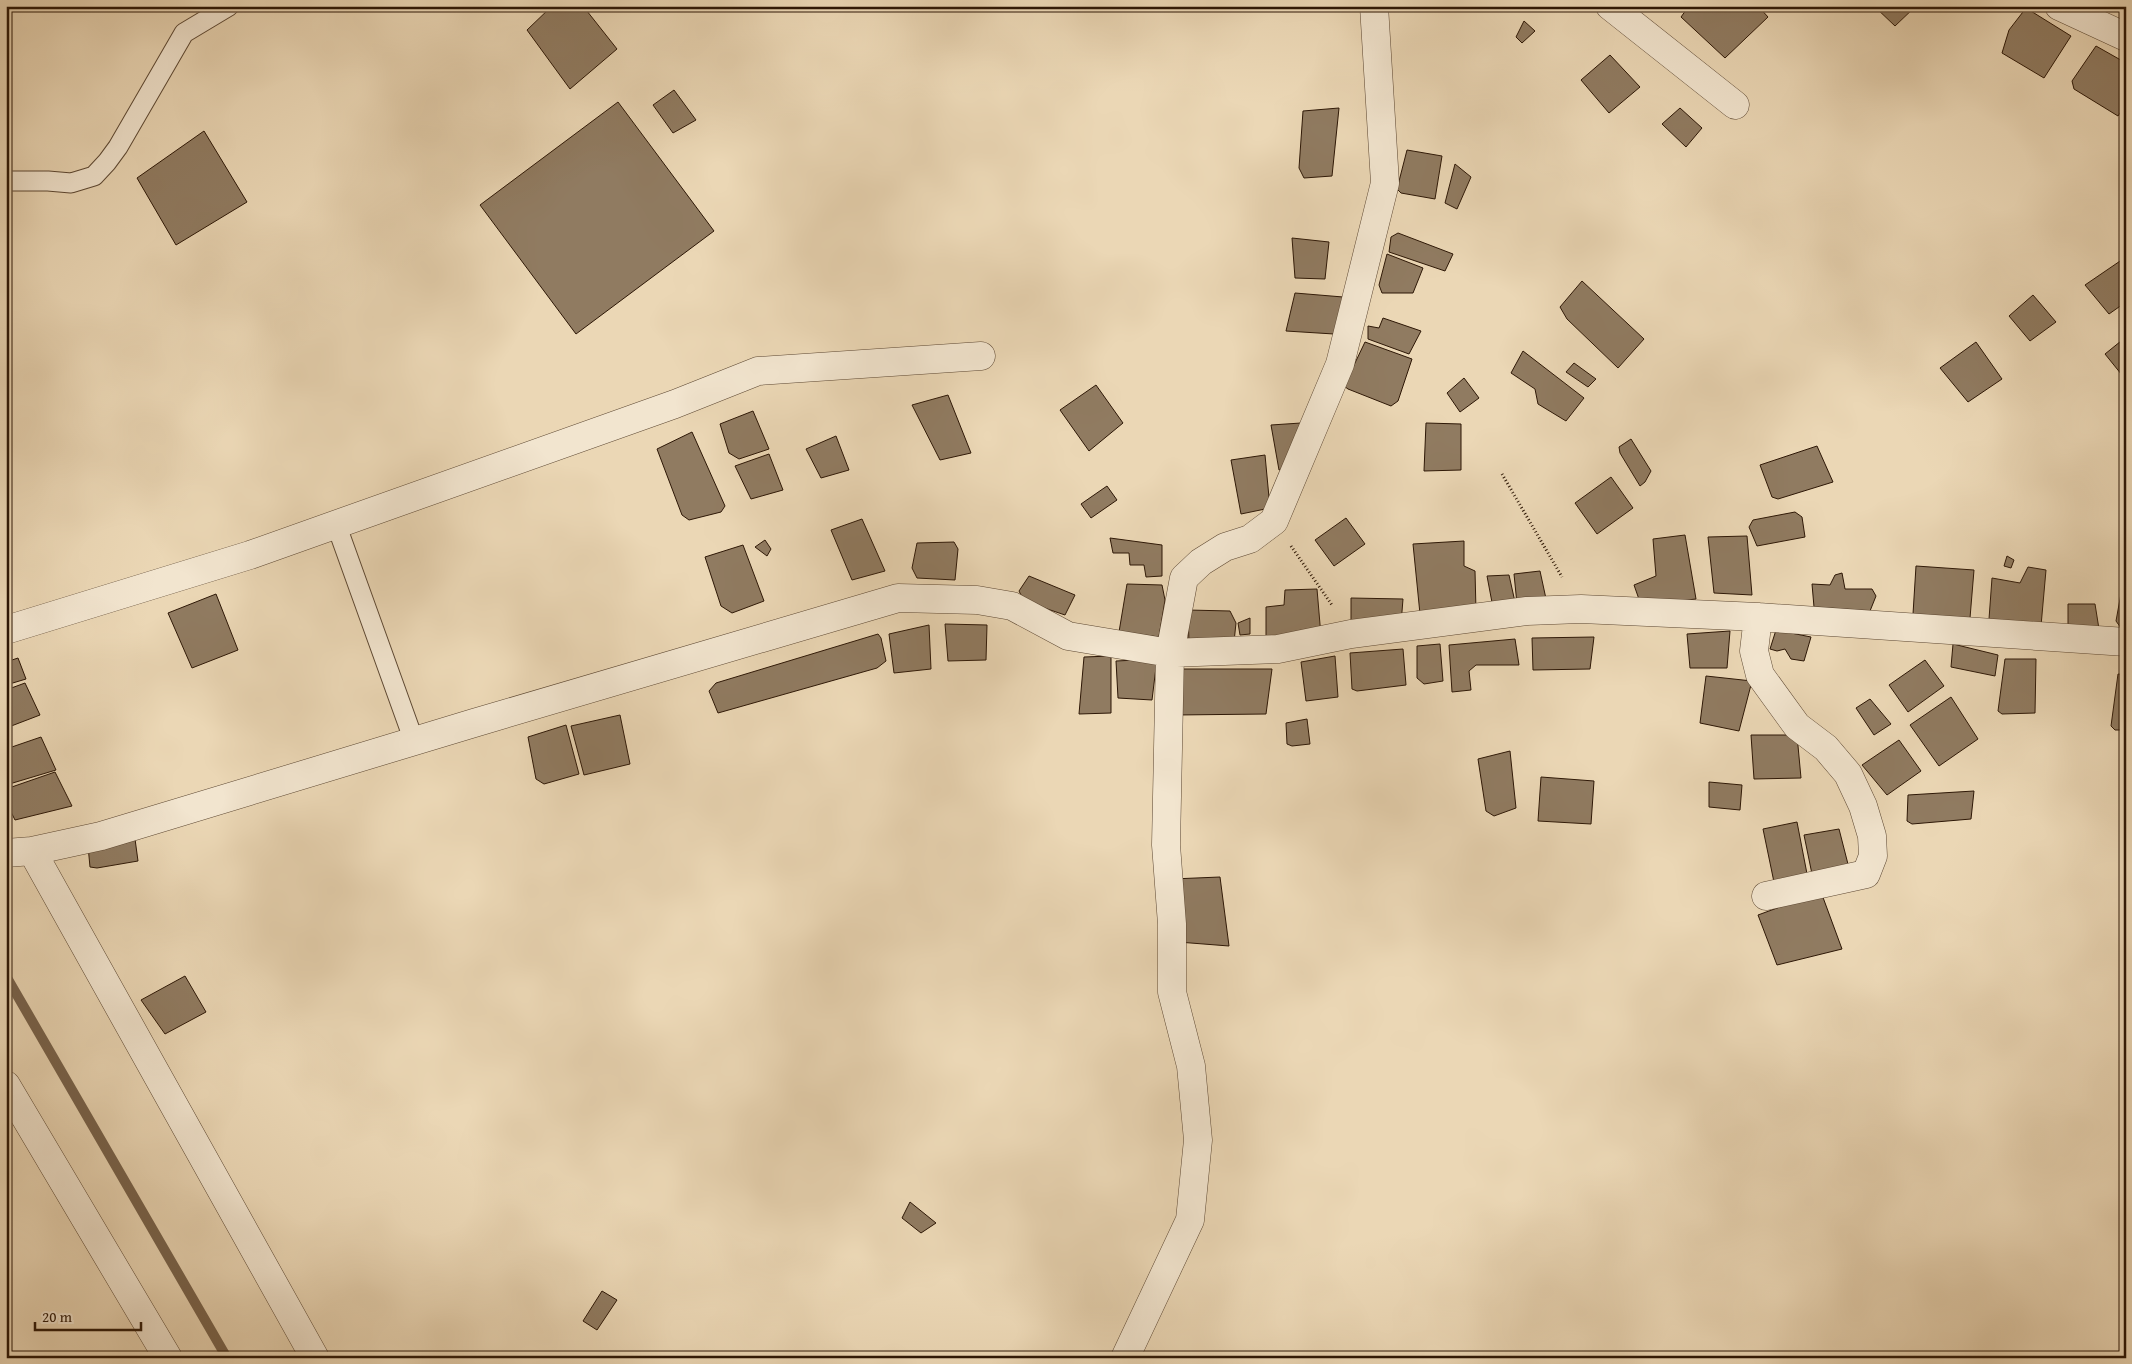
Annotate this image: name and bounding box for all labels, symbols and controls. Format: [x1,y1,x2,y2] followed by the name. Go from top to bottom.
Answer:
[35,1299,141,1331] scale bar
[42,1306,73,1327] text: 20 m

